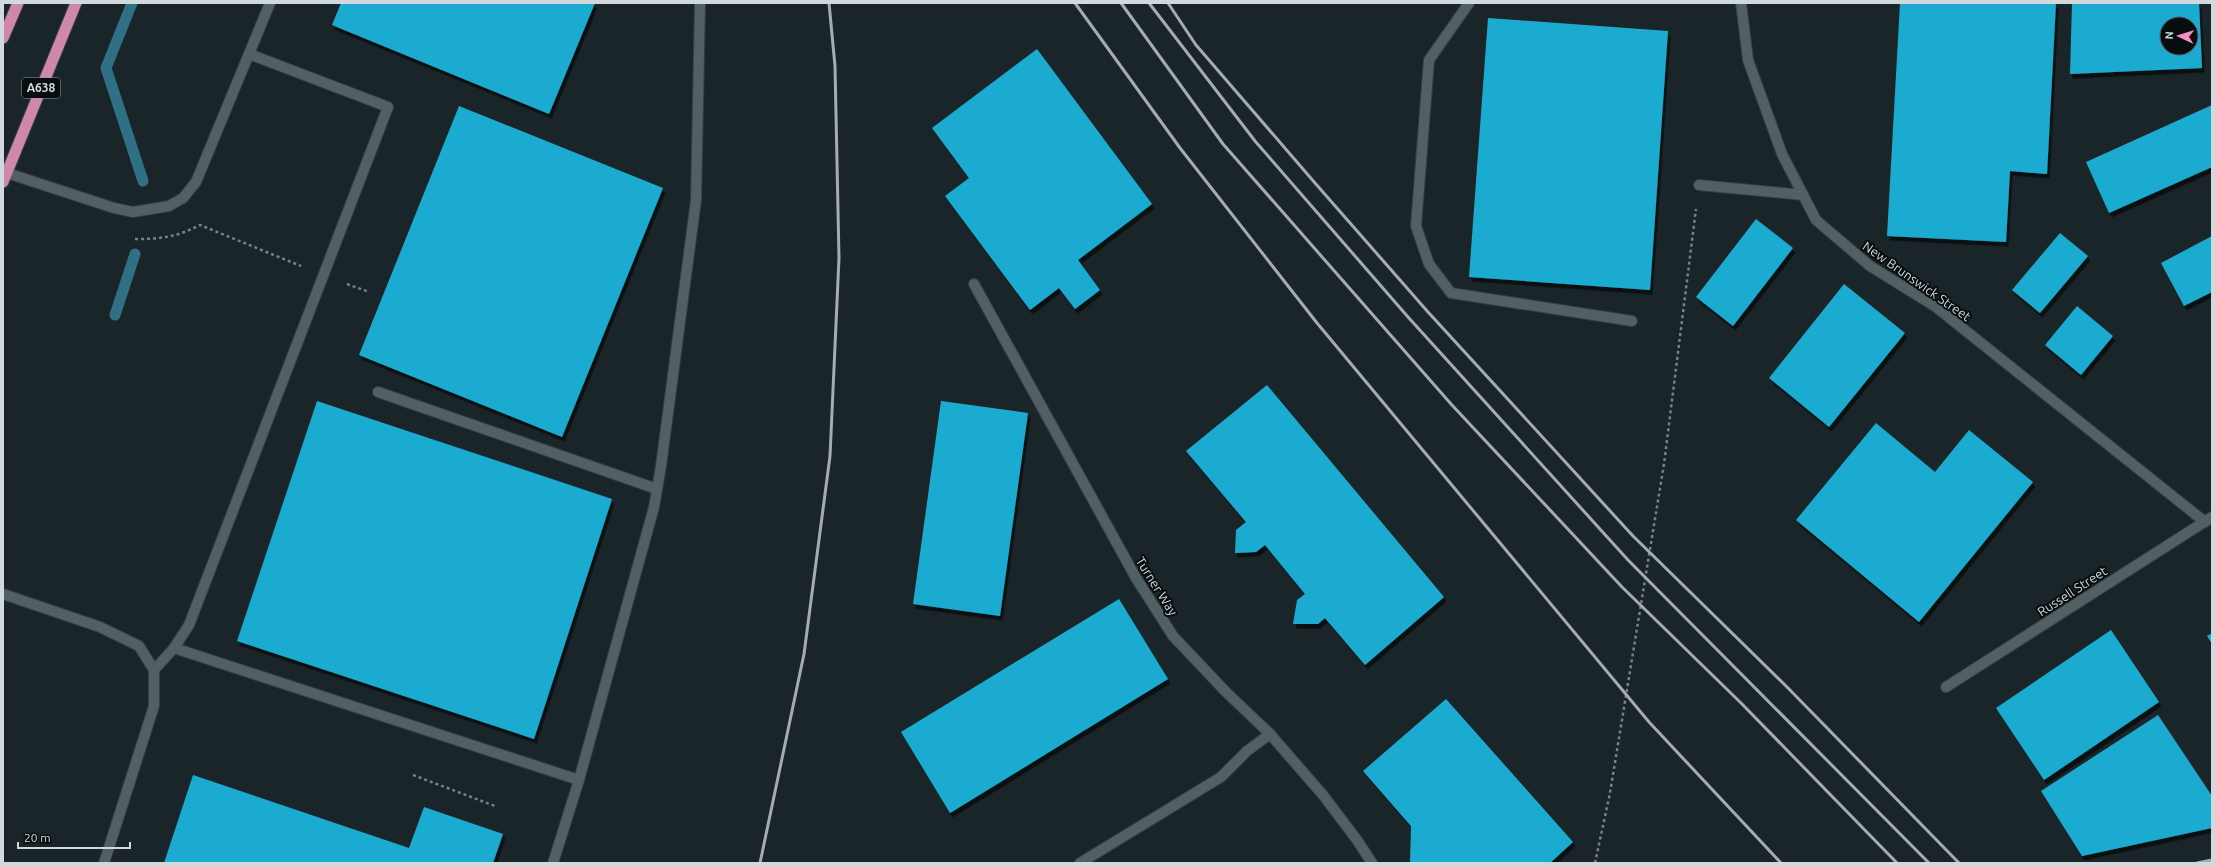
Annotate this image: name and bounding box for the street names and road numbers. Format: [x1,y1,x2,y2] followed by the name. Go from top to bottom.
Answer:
[22,78,60,98] road number: A638
[1860,238,1974,324] street label: New Brunswick Street
[1133,554,1181,618] street label: Turner Way
[2035,563,2109,619] street label: Russell Street

